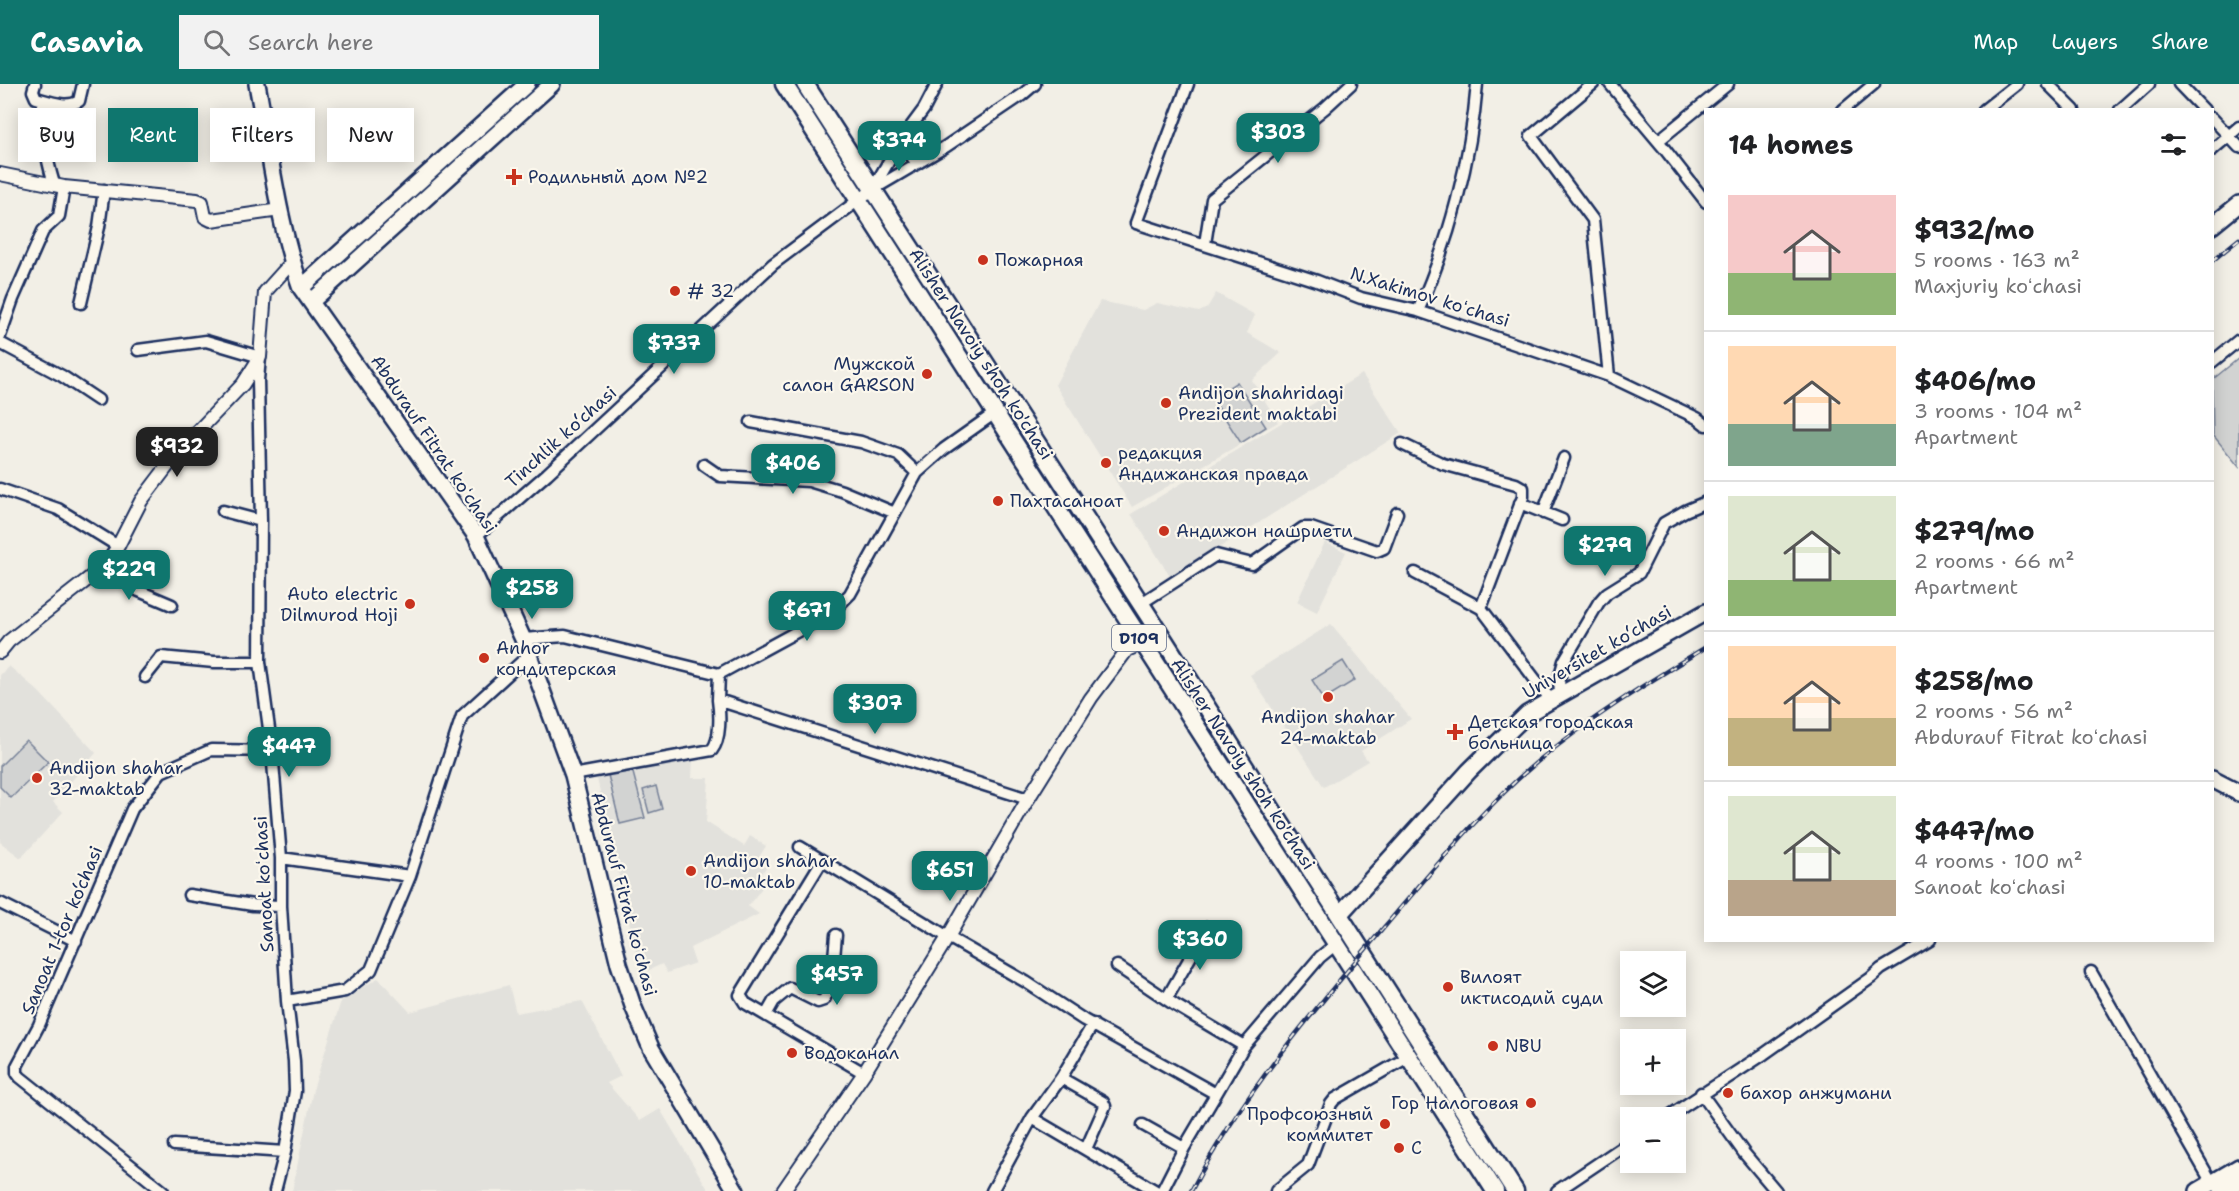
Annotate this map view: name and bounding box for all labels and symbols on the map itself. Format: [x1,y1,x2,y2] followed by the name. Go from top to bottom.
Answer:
[1242,113,1314,164] pin: $303
[863,121,935,172] pin: $374
[528,165,708,189] place label: Родильный дом №2
[505,168,523,186] marker: Родильный дом №2
[903,244,1059,464] street label: Alisher Navoiy shoh ko'chasi
[995,248,1084,272] place label: Пожарная
[976,253,990,267] marker: Пожарная
[1347,261,1513,333] street label: N.Xakimov koʻchasi
[687,279,734,303] place label: # 32
[668,284,682,298] marker: # 32
[638,324,710,375] pin: $737
[365,350,503,538] street label: Abdurauf Fitrat koʻchasi
[782,352,915,397] place label: Мужской салон GARSON
[920,367,934,381] marker: Мужской салон GARSON
[500,381,622,493] street label: Tinchlik kо‘chasi
[1178,381,1344,426] place label: Andijon shahridagi Prezident maktabi
[1159,396,1173,410] marker: Andijon shahridagi Prezident maktabi
[141,427,213,478] pin: $932
[1118,441,1308,486] place label: редакция Андижанская правда
[757,444,829,495] pin: $406
[1099,456,1113,470] marker: редакция Андижанская правда
[1010,489,1124,513] place label: Пахтасаноат
[991,494,1005,508] marker: Пахтасаноат
[1176,519,1353,543] place label: Андижон нашриети
[1157,524,1171,538] marker: Андижон нашриети
[1569,526,1641,577] pin: $279
[93,550,165,601] pin: $229
[496,569,568,620] pin: $258
[280,582,398,627] place label: Auto electric Dilmurod Hoji
[771,591,843,642] pin: $671
[403,597,417,611] marker: Auto electric Dilmurod Hoji
[1518,600,1676,704] street label: Universitet kо‘chasi
[1112,625,1166,651] road number: D109
[496,636,617,681] place label: Anhor кондитерская
[477,651,491,665] marker: Anhor кондитерская
[1165,654,1321,874] street label: Alisher Navoiy shoh ko'chasi
[839,684,911,735] pin: $307
[1321,690,1335,704] marker: Andijon shahar 24-maktab
[1261,705,1395,750] place label: Andijon shahar 24-maktab
[1468,710,1634,755] place label: Детская городская больница
[1446,723,1464,741] marker: Детская городская больница
[253,727,325,778] pin: $447
[49,756,183,801] place label: Andijon shahar 32-maktab
[30,771,44,785] marker: Andijon shahar 32-maktab
[585,789,663,999] street label: Abdurauf Fitrat koʻchasi
[248,815,280,953] street label: Sanoat koʻchasi
[16,842,108,1018] street label: Sanoat 1-tor ko‘chasi
[703,849,837,894] place label: Andijon shahar 10-maktab
[914,851,986,902] pin: $651
[684,864,698,878] marker: Andijon shahar 10-maktab
[1164,920,1236,971] pin: $360
[801,955,873,1006] pin: $457
[1460,965,1603,1010] place label: Вилоят иктисодий суди
[1441,980,1455,994] marker: Вилоят иктисодий суди
[1505,1034,1542,1058] place label: NBU
[1486,1039,1500,1053] marker: NBU
[804,1041,899,1065] place label: Водоканал
[785,1046,799,1060] marker: Водоканал
[1740,1081,1892,1105] place label: бахор анжумани
[1721,1086,1735,1100] marker: бахор анжумани
[1391,1091,1519,1115] place label: Гор Налоговая
[1524,1096,1538,1110] marker: Гор Налоговая
[1247,1102,1374,1147] place label: Профсоюзный коммитет
[1378,1117,1392,1131] marker: Профсоюзный коммитет
[1411,1136,1422,1160] place label: С
[1392,1141,1406,1155] marker: С

